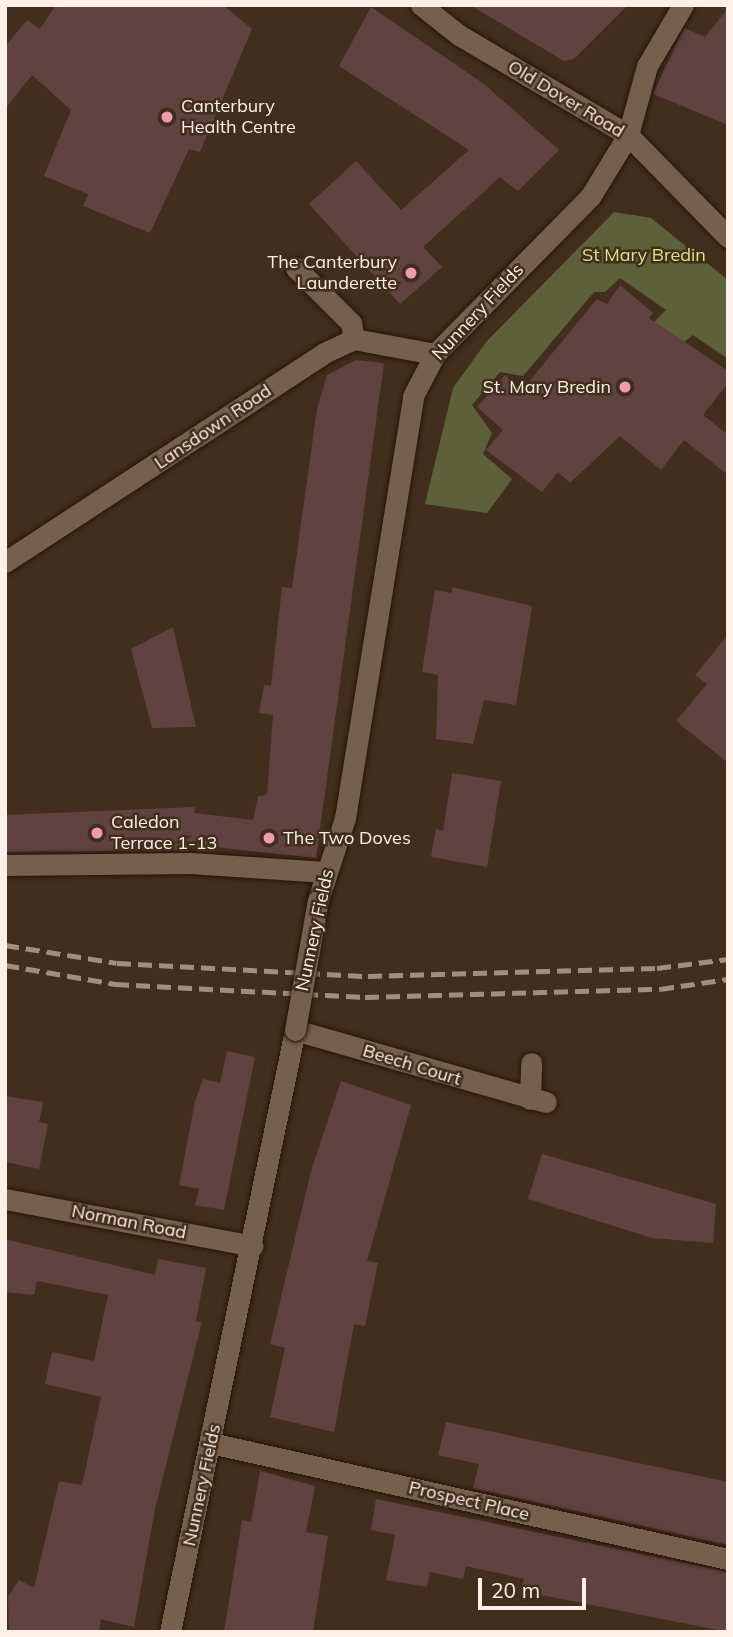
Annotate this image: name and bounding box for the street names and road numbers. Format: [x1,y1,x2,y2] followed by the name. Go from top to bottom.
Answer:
[504,56,628,142] street label: Old Dover Road
[428,259,528,365] street label: Nunnery Fields
[151,380,275,474] street label: Lansdown Road
[292,867,338,993] street label: Nunnery Fields
[360,1040,464,1090] street label: Beech Court
[70,1200,188,1244] street label: Norman Road
[179,1422,225,1548] street label: Nunnery Fields
[407,1477,531,1525] street label: Prospect Place

